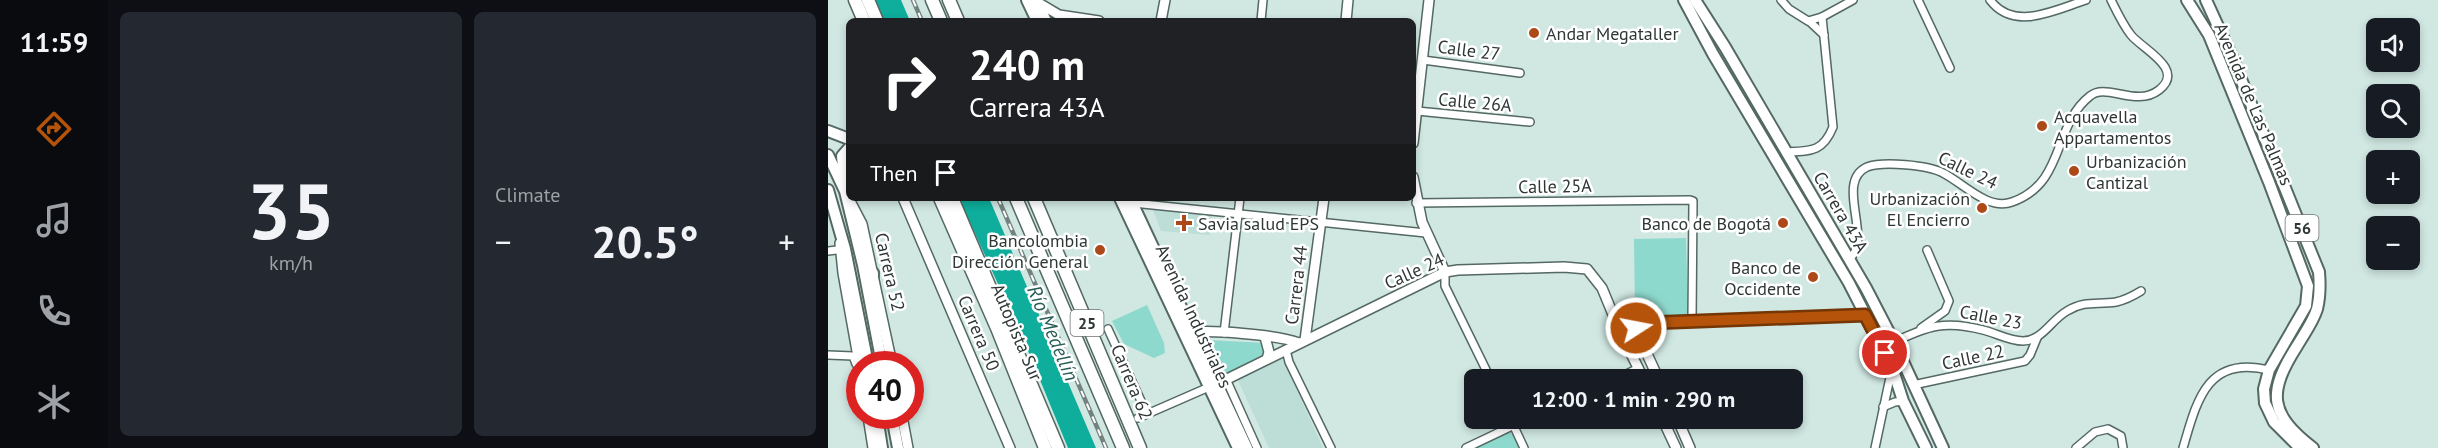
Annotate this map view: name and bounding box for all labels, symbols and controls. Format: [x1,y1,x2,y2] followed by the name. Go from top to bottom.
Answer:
[2366,18,2420,270] map controls
[2366,18,2420,72] button: sound
[2209,19,2299,189] street label: Avenida de Las Palmas
[1546,22,1679,45] place label: Andar Megataller
[20,25,88,59] text: 11:59
[1527,26,1541,40] marker: Andar Megataller
[1436,35,1502,65] street label: Calle 27
[969,37,1085,92] text: 240 m
[870,42,948,120] icon: right
[2366,84,2420,138] button: search
[1437,87,1513,117] street label: Calle 26A
[969,90,1104,124] text: Carrera 43A
[2054,105,2171,149] place label: Acquavella Appartamentos
[33,108,75,150] icon: directions
[2035,119,2049,133] marker: Acquavella Appartamentos
[1935,146,2002,194] street label: Calle 24
[2086,150,2187,194] place label: Urbanización Cantizal
[2366,150,2420,204] button: +
[929,156,962,189] icon: arrive
[870,159,917,187] text: Then
[247,160,335,261] text: 35
[2067,164,2081,178] marker: Urbanización Cantizal
[1808,167,1874,257] street label: Carrera 43A
[1518,174,1592,198] street label: Calle 25A
[495,182,561,208] text: Climate
[1869,187,1970,231] place label: Urbanización El Encierro
[33,199,75,241] icon: music
[1975,201,1989,215] marker: Urbanización El Encierro
[591,212,699,270] text: 20.5°
[1198,212,1319,235] place label: Savia salud EPS
[1641,212,1771,235] place label: Banco de Bogotá
[1175,214,1193,232] marker: Savia salud EPS
[2286,215,2318,241] road number: 56
[1776,216,1790,230] marker: Banco de Bogotá
[2366,216,2420,270] button: −
[495,220,512,263] text: −
[778,220,795,263] text: +
[952,229,1089,273] place label: Bancolombia Dirección General
[870,231,910,313] street label: Carrera 52
[1151,241,1237,391] street label: Avenida Industriales
[1093,243,1107,257] marker: Bancolombia Dirección General
[1280,244,1312,326] street label: Carrera 44
[1381,248,1448,294] street label: Calle 24
[269,250,313,276] text: km/h
[1724,256,1801,300] place label: Banco de Occidente
[1806,270,1820,284] marker: Banco de Occidente
[986,280,1048,384] street label: Autopista Sur
[1021,281,1085,385] water label: Río Medellín
[33,290,75,332] icon: phone
[953,292,1005,374] street label: Carrera 50
[1604,296,1668,360] position arrow
[1958,300,2024,334] street label: Calle 23
[1070,310,1104,336] road number: 25
[1859,327,1910,378] pin
[1868,336,1901,369] icon: arrive
[1940,339,2006,375] street label: Calle 22
[1106,341,1158,423] street label: Carrera 62
[846,351,924,429] speed limit sign: 40
[33,381,75,423] icon: climate
[1532,385,1735,413] text: 12:00 · 1 min · 290 m

